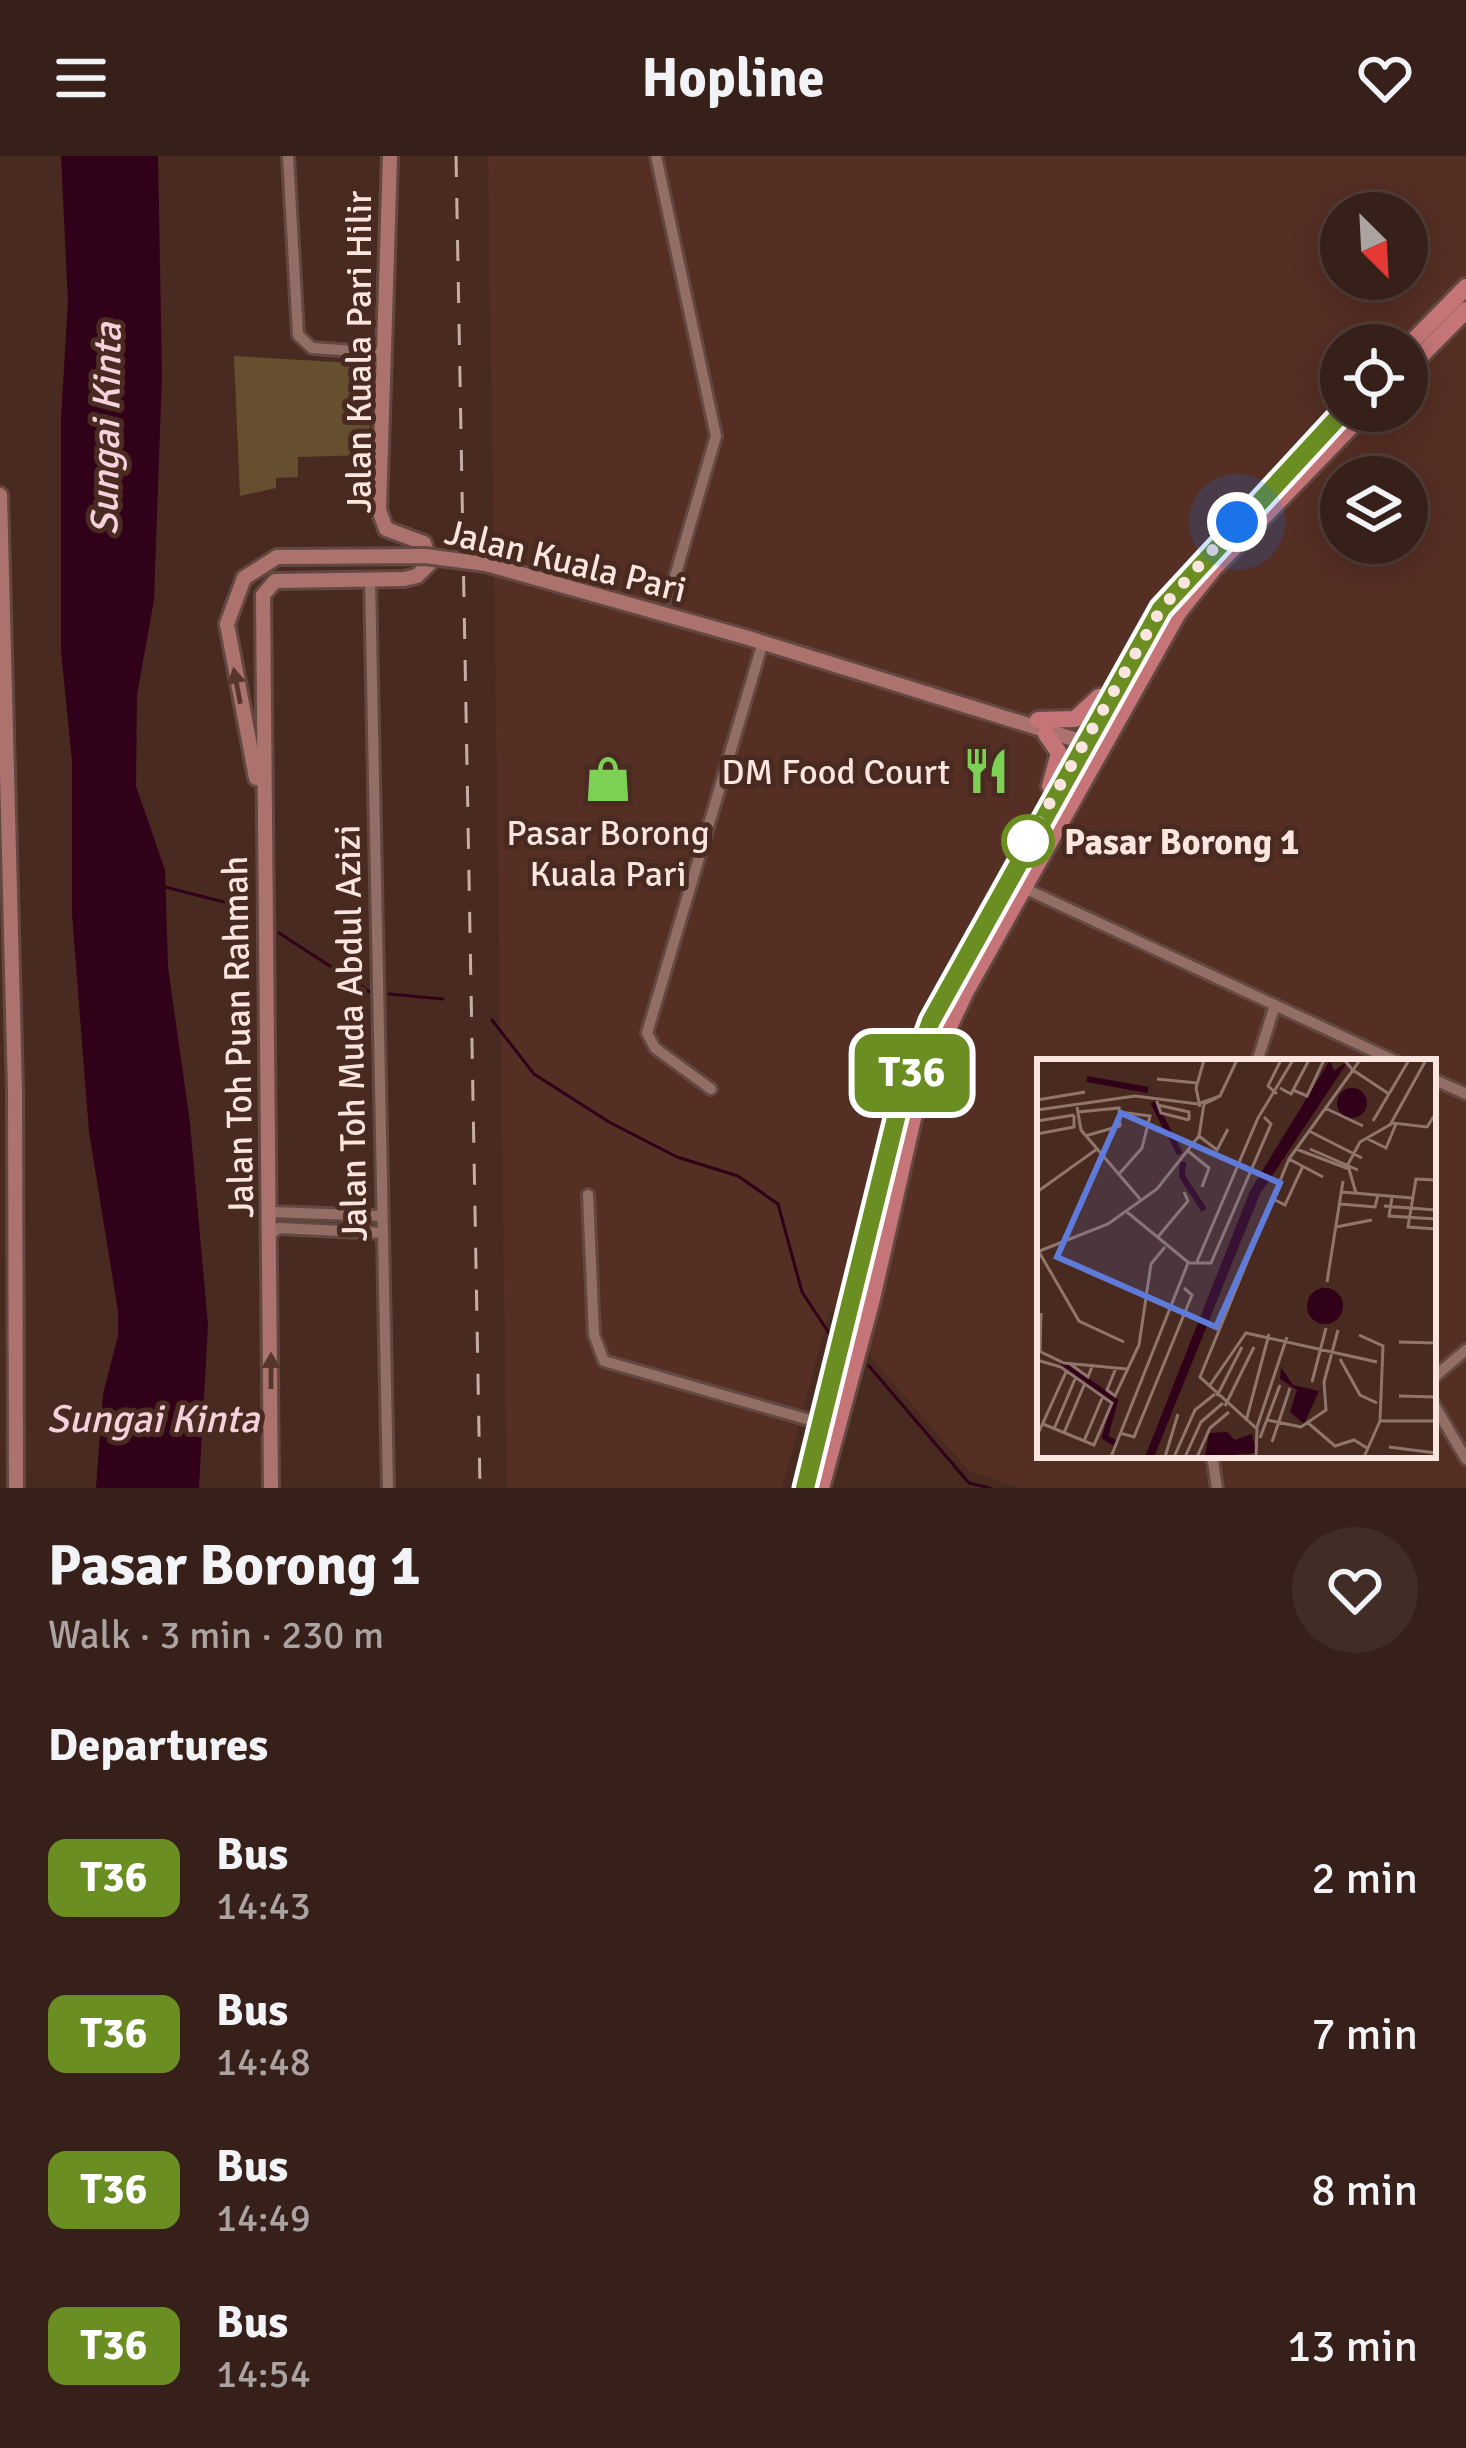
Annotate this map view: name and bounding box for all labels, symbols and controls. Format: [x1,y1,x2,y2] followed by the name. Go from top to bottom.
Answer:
[48,45,114,111] icon: menu
[642,45,824,112] text: Hopline
[1352,45,1418,111] icon: heart
[337,190,382,513] street label: Jalan Kuala Pari Hilir
[1320,192,1428,300] north arrow
[1320,192,1428,564] map controls
[80,321,132,536] water label: Sungai Kinta
[1320,324,1428,432] button: locate
[1320,456,1428,564] button: layers
[1207,492,1267,552] your location
[440,510,691,613] street label: Jalan Kuala Pari
[227,667,246,705] one-way arrow
[961,746,1011,796] restaurant icon: DM Food Court
[721,750,950,795] place label: DM Food Court
[583,754,633,804] shop icon: Pasar Borong Kuala Pari
[506,811,710,897] place label: Pasar Borong Kuala Pari
[1003,816,1053,866] marker: Pasar Borong 1
[1064,820,1299,865] place label: Pasar Borong 1
[325,824,378,1242] street label: Jalan Toh Muda Abdul Azizi
[213,856,264,1218] street label: Jalan Toh Puan Rahmah
[843,1034,981,1112] line badge: T36
[879,1047,945,1098] text: T36
[1037,1059,1436,1458] inset map
[261,1351,281,1389] one-way arrow
[47,1395,260,1443] water label: Sungai Kinta
[1292,1527,1418,1653] button: heart
[48,1530,421,1601] text: Pasar Borong 1
[48,1611,384,1659] text: Walk · 3 min · 230 m
[48,1718,268,1773] text: Departures
[216,1827,288,1882] text: Bus
[1311,1851,1418,1906] text: 2 min
[81,1852,147,1903] text: T36
[216,1882,311,1930] text: 14:43
[216,1983,288,2038] text: Bus
[1311,2007,1418,2062] text: 7 min
[81,2008,147,2059] text: T36
[216,2038,311,2086] text: 14:48
[216,2139,288,2194] text: Bus
[1311,2163,1418,2218] text: 8 min
[81,2164,147,2215] text: T36
[216,2194,311,2242] text: 14:49
[216,2295,288,2350] text: Bus
[1287,2319,1418,2374] text: 13 min
[81,2320,147,2371] text: T36
[216,2350,311,2398] text: 14:54

